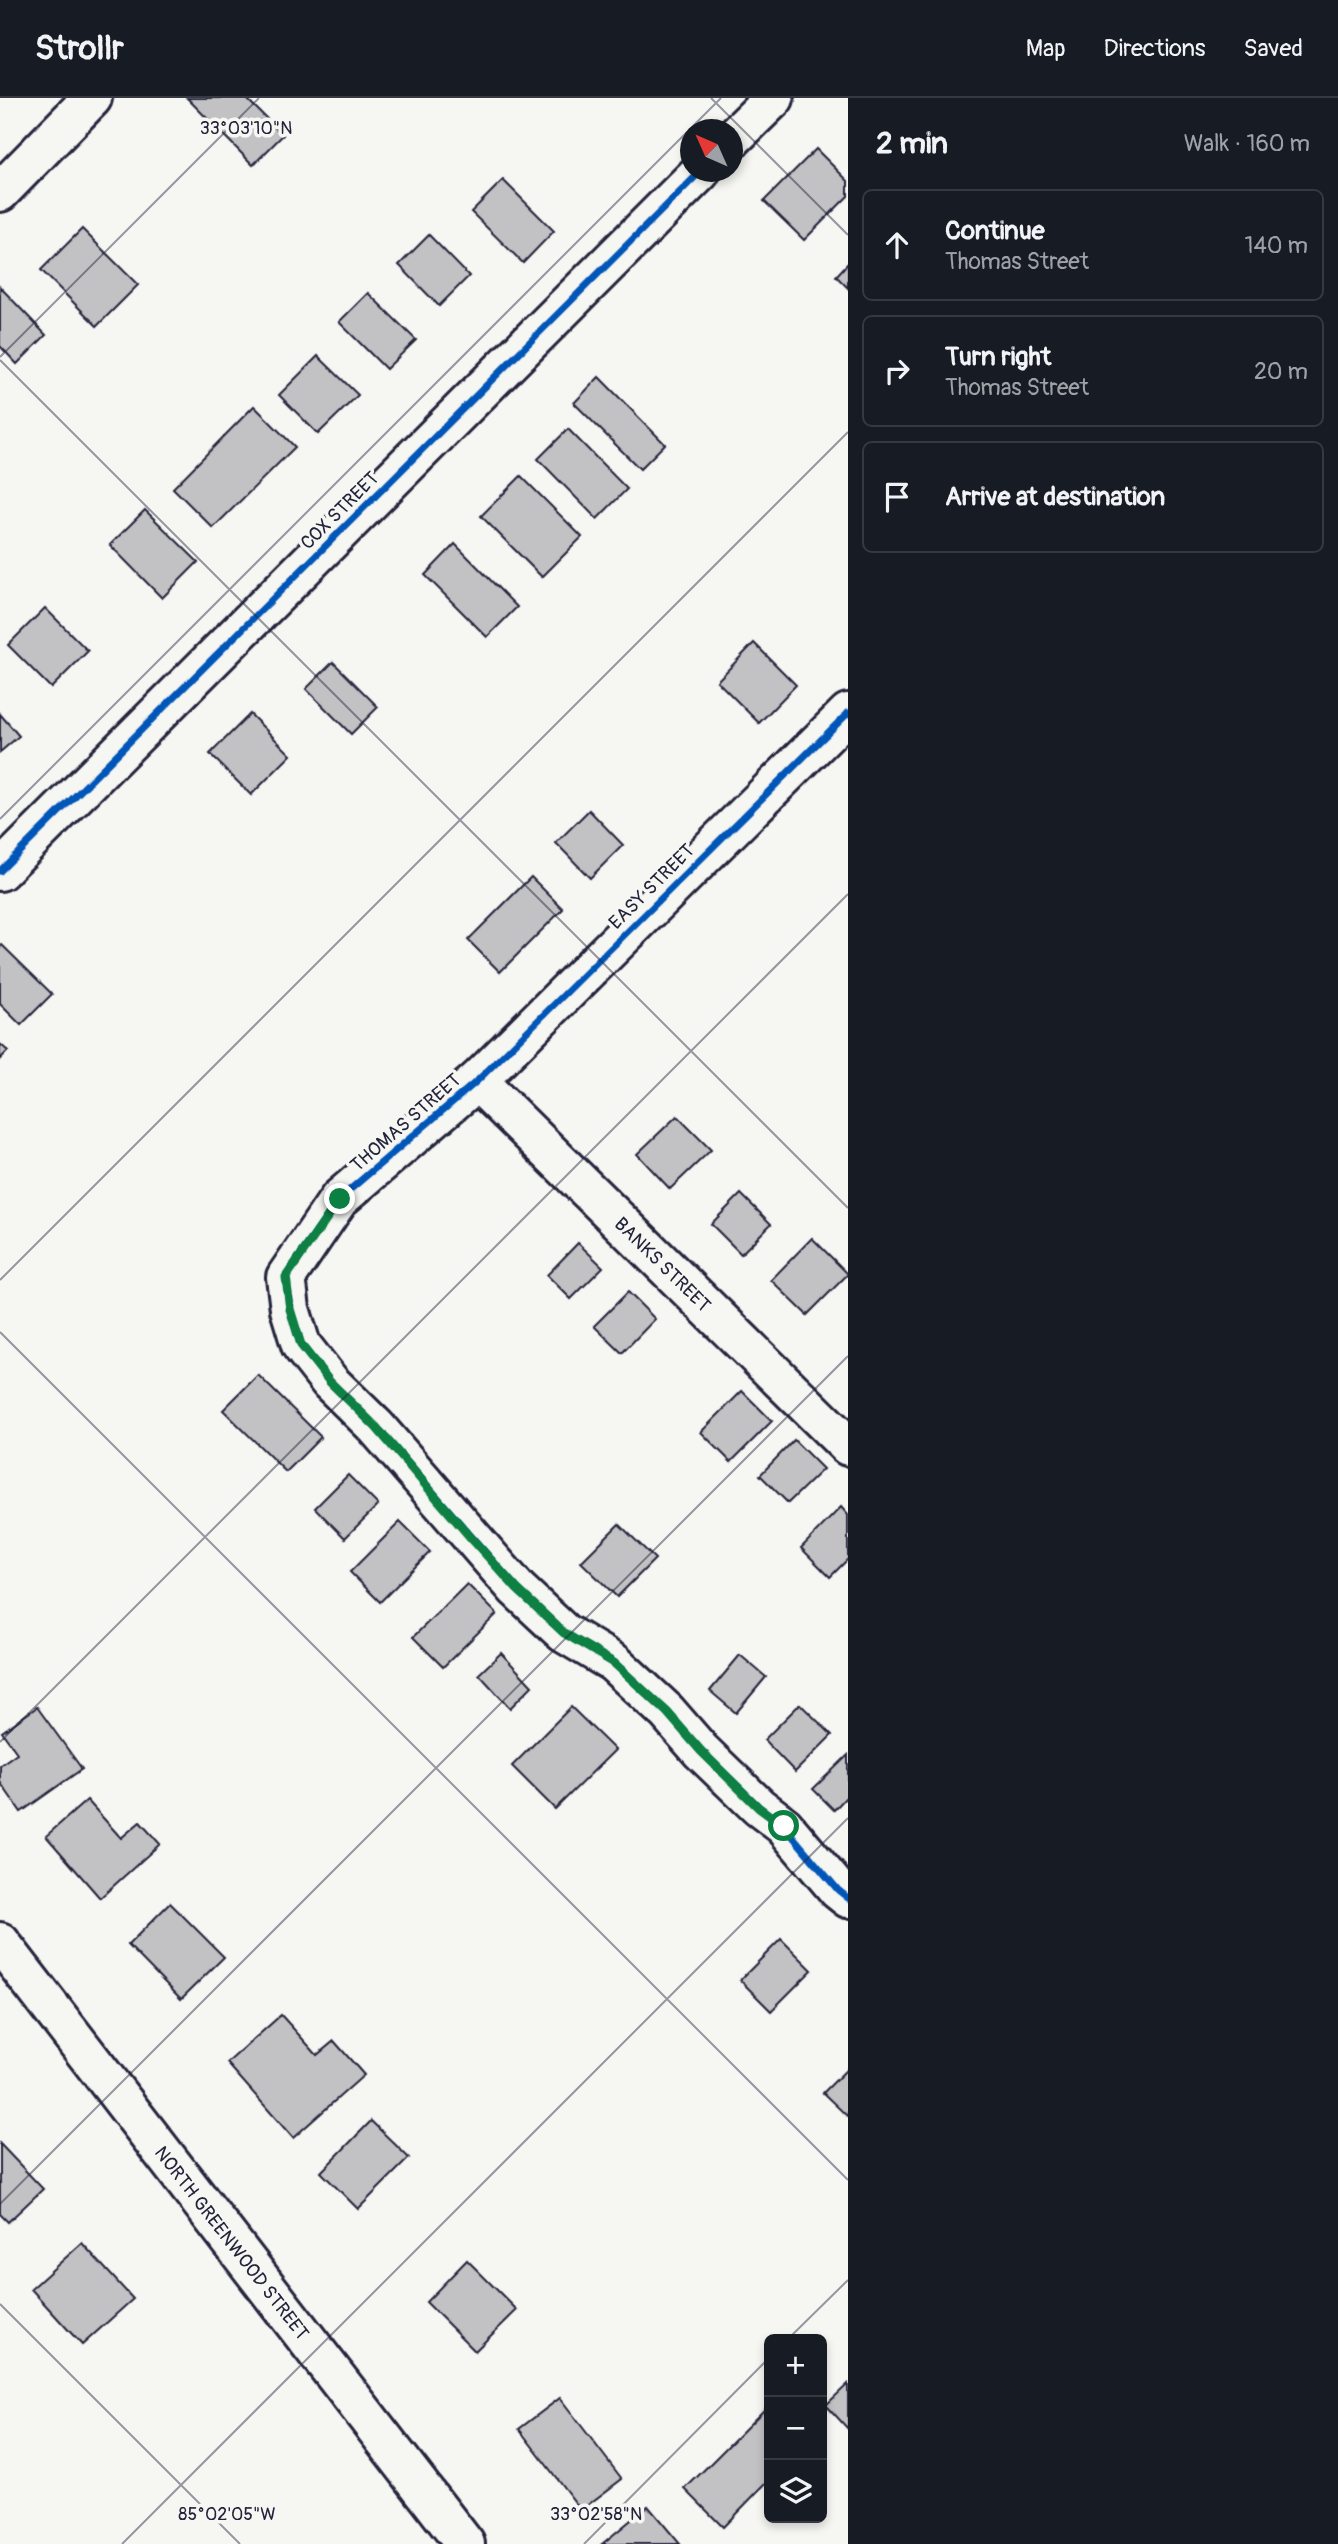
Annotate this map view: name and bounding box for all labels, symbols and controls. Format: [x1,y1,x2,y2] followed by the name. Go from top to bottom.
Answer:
[35,28,124,69] text: Strollr
[1026,34,1066,63] text: Map
[1104,34,1205,63] text: Directions
[1243,34,1303,63] text: Saved
[200,117,292,140] text: 33°03'10"N
[680,119,743,182] north arrow
[876,125,948,162] text: 2 min
[1184,129,1310,158] text: Walk · 160 m
[945,215,1045,247] text: Continue
[878,226,916,264] icon: ahead
[1245,231,1308,260] text: 140 m
[945,247,1089,276] text: Thomas Street
[945,341,1051,373] text: Turn right
[878,352,916,390] icon: right
[1254,357,1308,386] text: 20 m
[945,373,1089,402] text: Thomas Street
[296,467,384,555] street label: COX STREET
[878,478,916,516] icon: arrive
[945,481,1165,513] text: Arrive at destination
[604,839,700,935] street label: EASY STREET
[345,1068,466,1177] street label: THOMAS STREET
[324,1183,355,1214] route end
[609,1212,716,1317] street label: BANKS STREET
[768,1810,799,1841] route start
[149,2142,314,2345] street label: NORTH GREENWOOD STREET
[764,2334,827,2523] map controls
[764,2334,827,2397] button: +
[764,2397,827,2460] button: −
[764,2460,827,2523] button: layers
[178,2503,276,2526] text: 85°02'05"W
[550,2503,642,2526] text: 33°02'58"N

